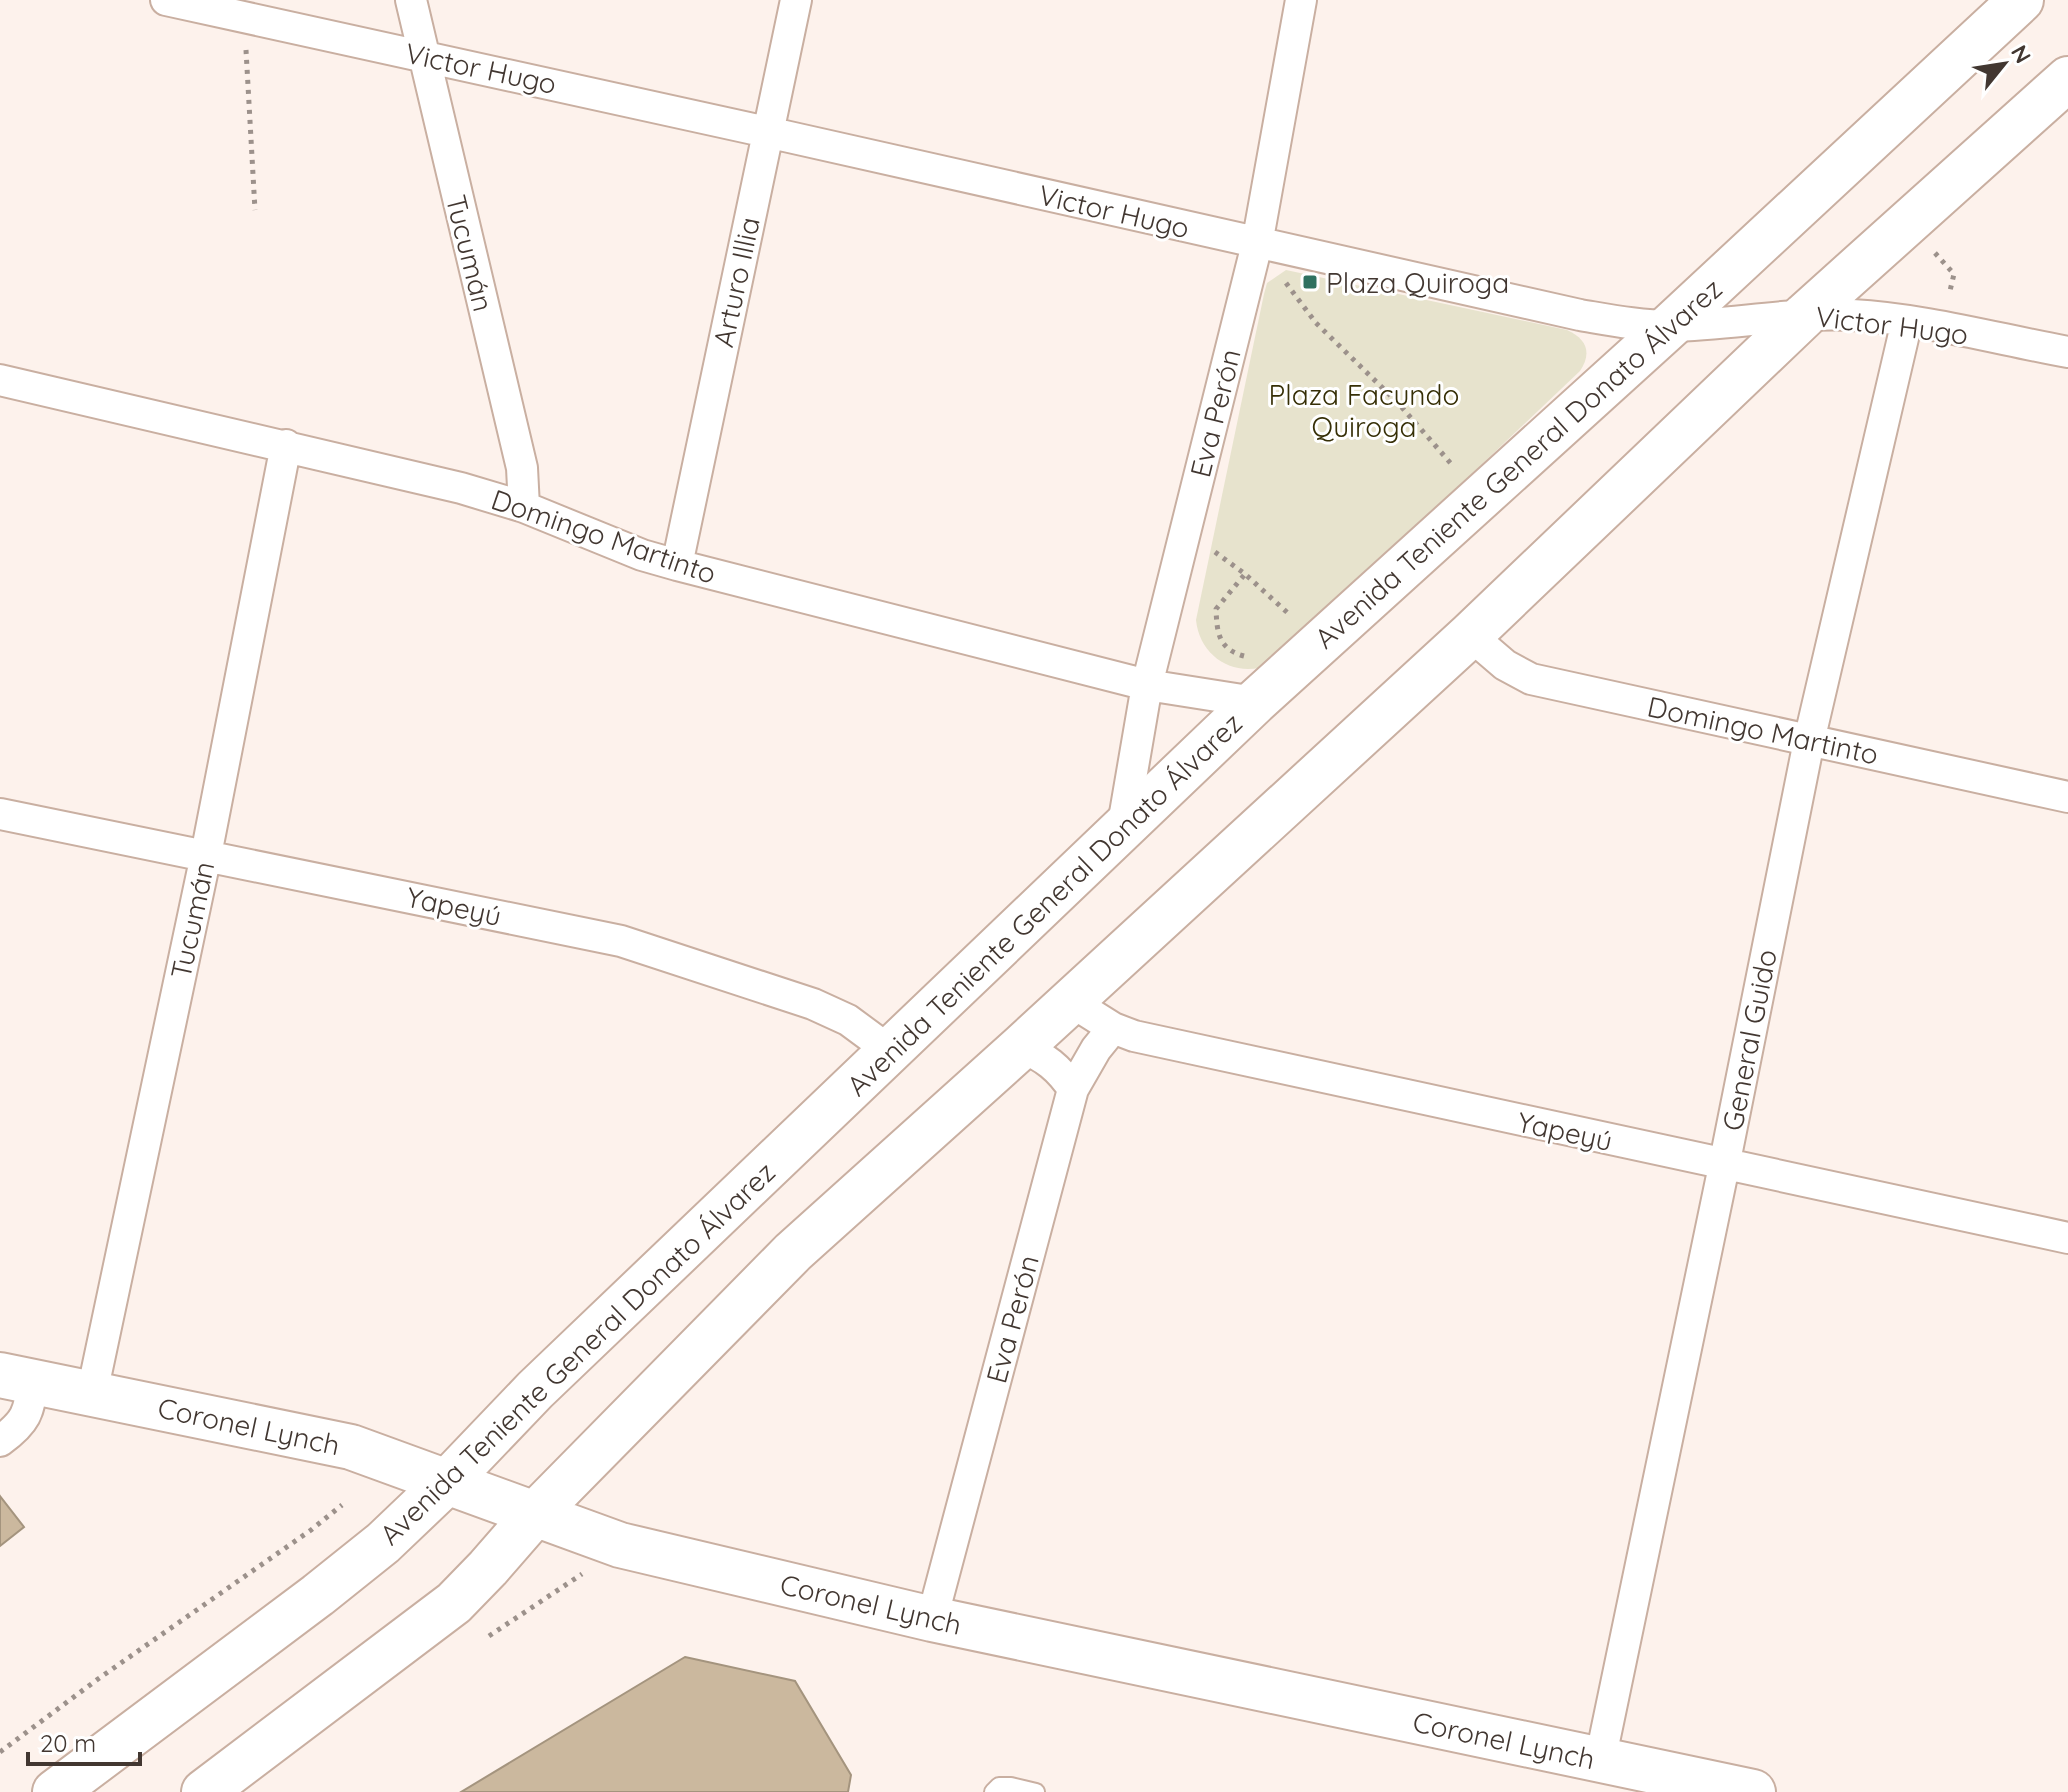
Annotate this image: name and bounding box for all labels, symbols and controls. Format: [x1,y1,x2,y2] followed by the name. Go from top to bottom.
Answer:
[1964,24,2044,104] north arrow
[402,35,560,101] street label: Victor Hugo
[2005,40,2037,68] text: N
[1035,177,1193,245] street label: Victor Hugo
[439,191,501,315] street label: Tucumán
[705,214,767,350] street label: Arturo Illia
[1326,265,1509,300] place label: Plaza Quiroga
[1307,271,1729,655] street label: Avenida Teniente General Donato Álvarez
[1301,273,1319,291] marker: Plaza Quiroga
[1814,298,1970,352] street label: Victor Hugo
[1182,345,1248,481] street label: Eva Perón
[1269,377,1459,444] park label: Plaza Facundo Quiroga
[487,481,721,591] street label: Domingo Martinto
[1644,688,1882,772] street label: Domingo Martinto
[839,705,1249,1103] street label: Avenida Teniente General Donato Álvarez
[163,858,221,982] street label: Tucumán
[403,879,505,933] street label: Yapeyú
[1714,946,1784,1134] street label: General Guido
[1514,1104,1616,1158] street label: Yapeyú
[372,1154,782,1552] street label: Avenida Teniente General Donato Álvarez
[978,1251,1046,1387] street label: Eva Perón
[155,1390,343,1462] street label: Coronel Lynch
[777,1566,965,1642] street label: Coronel Lynch
[1410,1704,1598,1776] street label: Coronel Lynch
[28,1716,140,1766] scale bar
[40,1728,96,1758] text: 20 m

